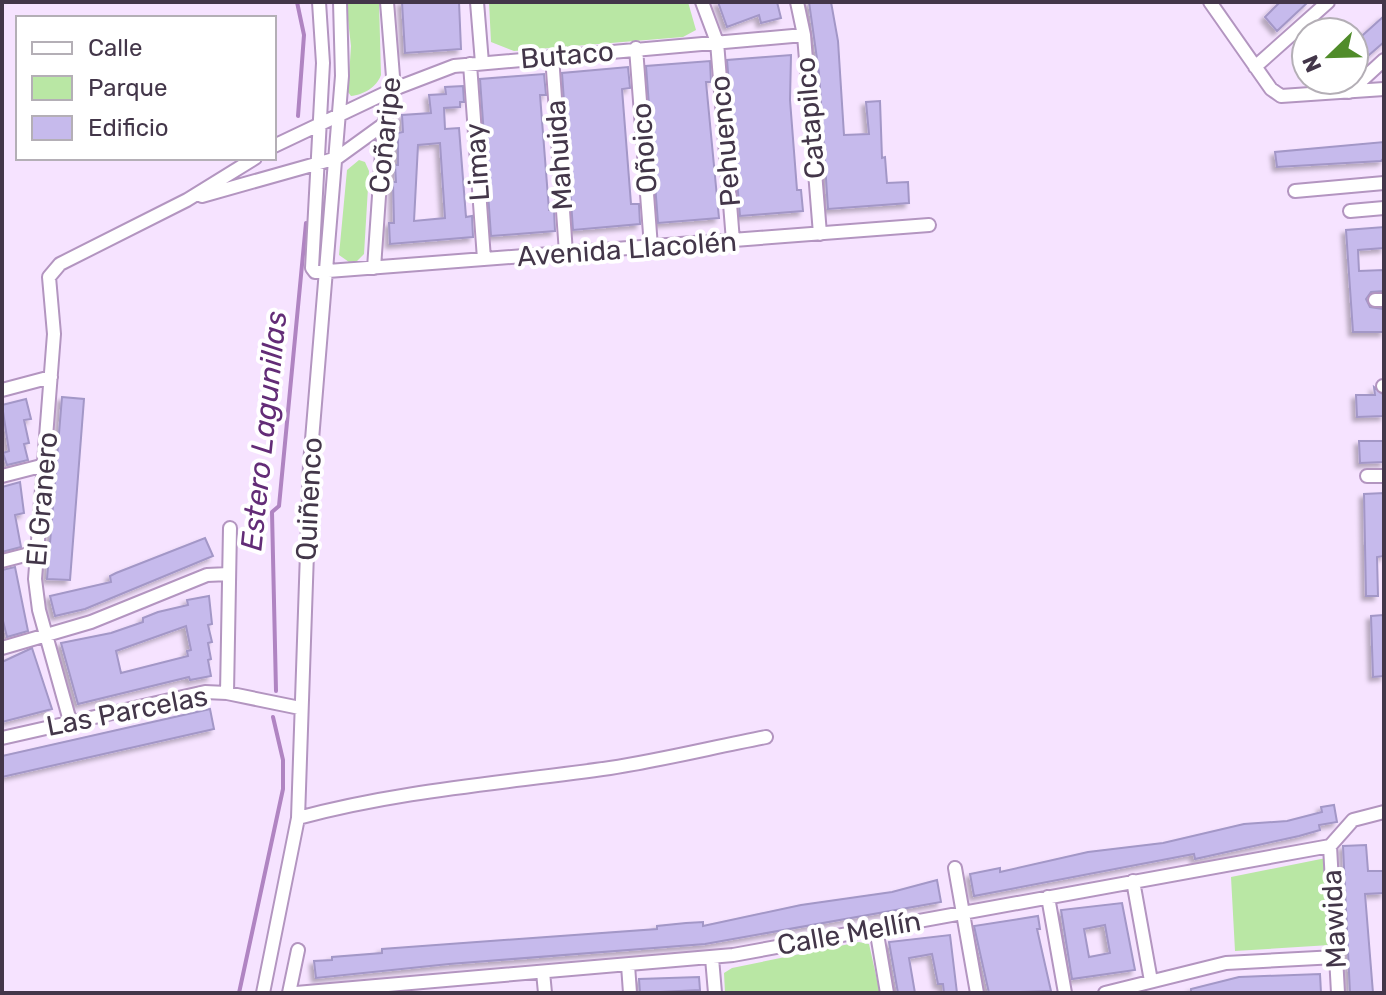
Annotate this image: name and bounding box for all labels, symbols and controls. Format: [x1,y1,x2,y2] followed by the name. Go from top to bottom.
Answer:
[16,16,276,160] legend
[1290,16,1370,96] north arrow
[88,34,142,62] text: Calle
[519,34,615,76] street label: Butaco
[1297,51,1328,76] text: N
[788,56,832,180] street label: Catapilco
[88,74,167,102] text: Parque
[703,74,747,208] street label: Pehuenco
[362,75,408,195] street label: Coñaripe
[539,99,579,211] street label: Mahuida
[624,102,664,194] street label: Oñoico
[88,114,169,142] text: Edificio
[458,122,496,202] street label: Limay
[516,225,738,273] street label: Avenida Llacolén
[234,309,294,553] water label: Estero Lagunillas
[20,430,64,568] street label: El Granero
[289,436,329,562] street label: Quiñenco
[44,679,210,743] street label: Las Parcelas
[1315,869,1353,969] street label: Mawida
[774,904,924,962] street label: Calle Mellín

